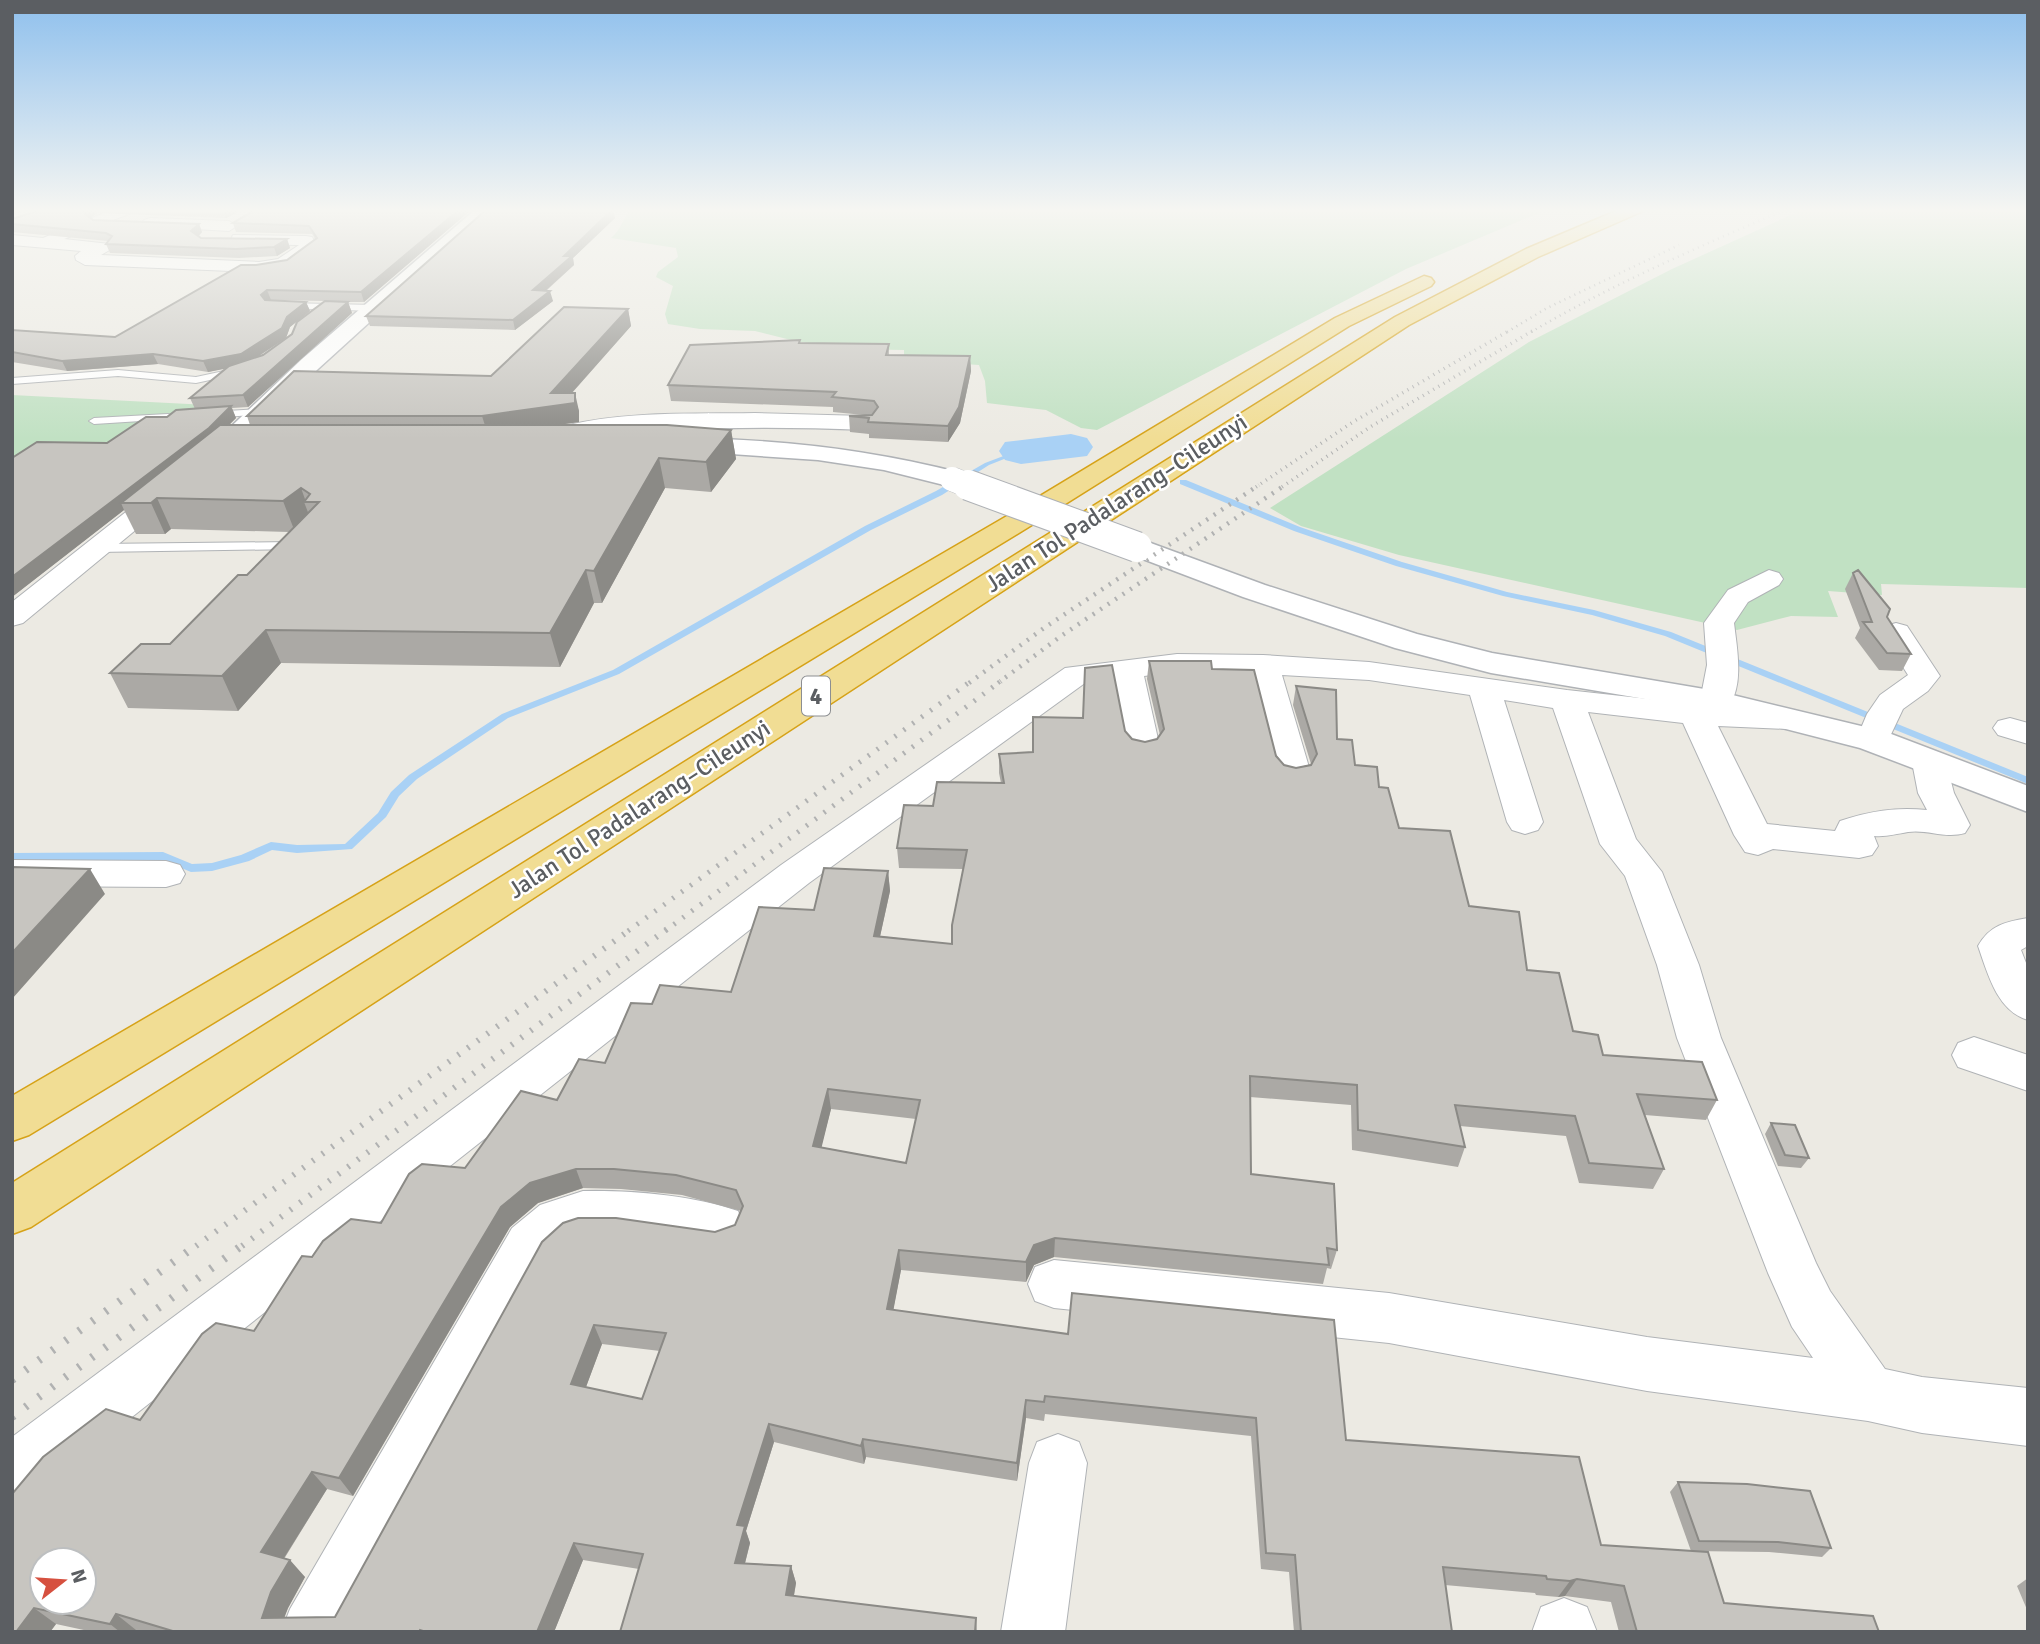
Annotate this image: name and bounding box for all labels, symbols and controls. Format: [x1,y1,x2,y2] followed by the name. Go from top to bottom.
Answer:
[979,407,1253,599] street label: Jalan Tol Padalarang–Cileunyi
[802,676,830,716] road number: 4
[502,713,776,905] street label: Jalan Tol Padalarang–Cileunyi
[28,1546,98,1616] north arrow
[65,1566,92,1586] text: N

